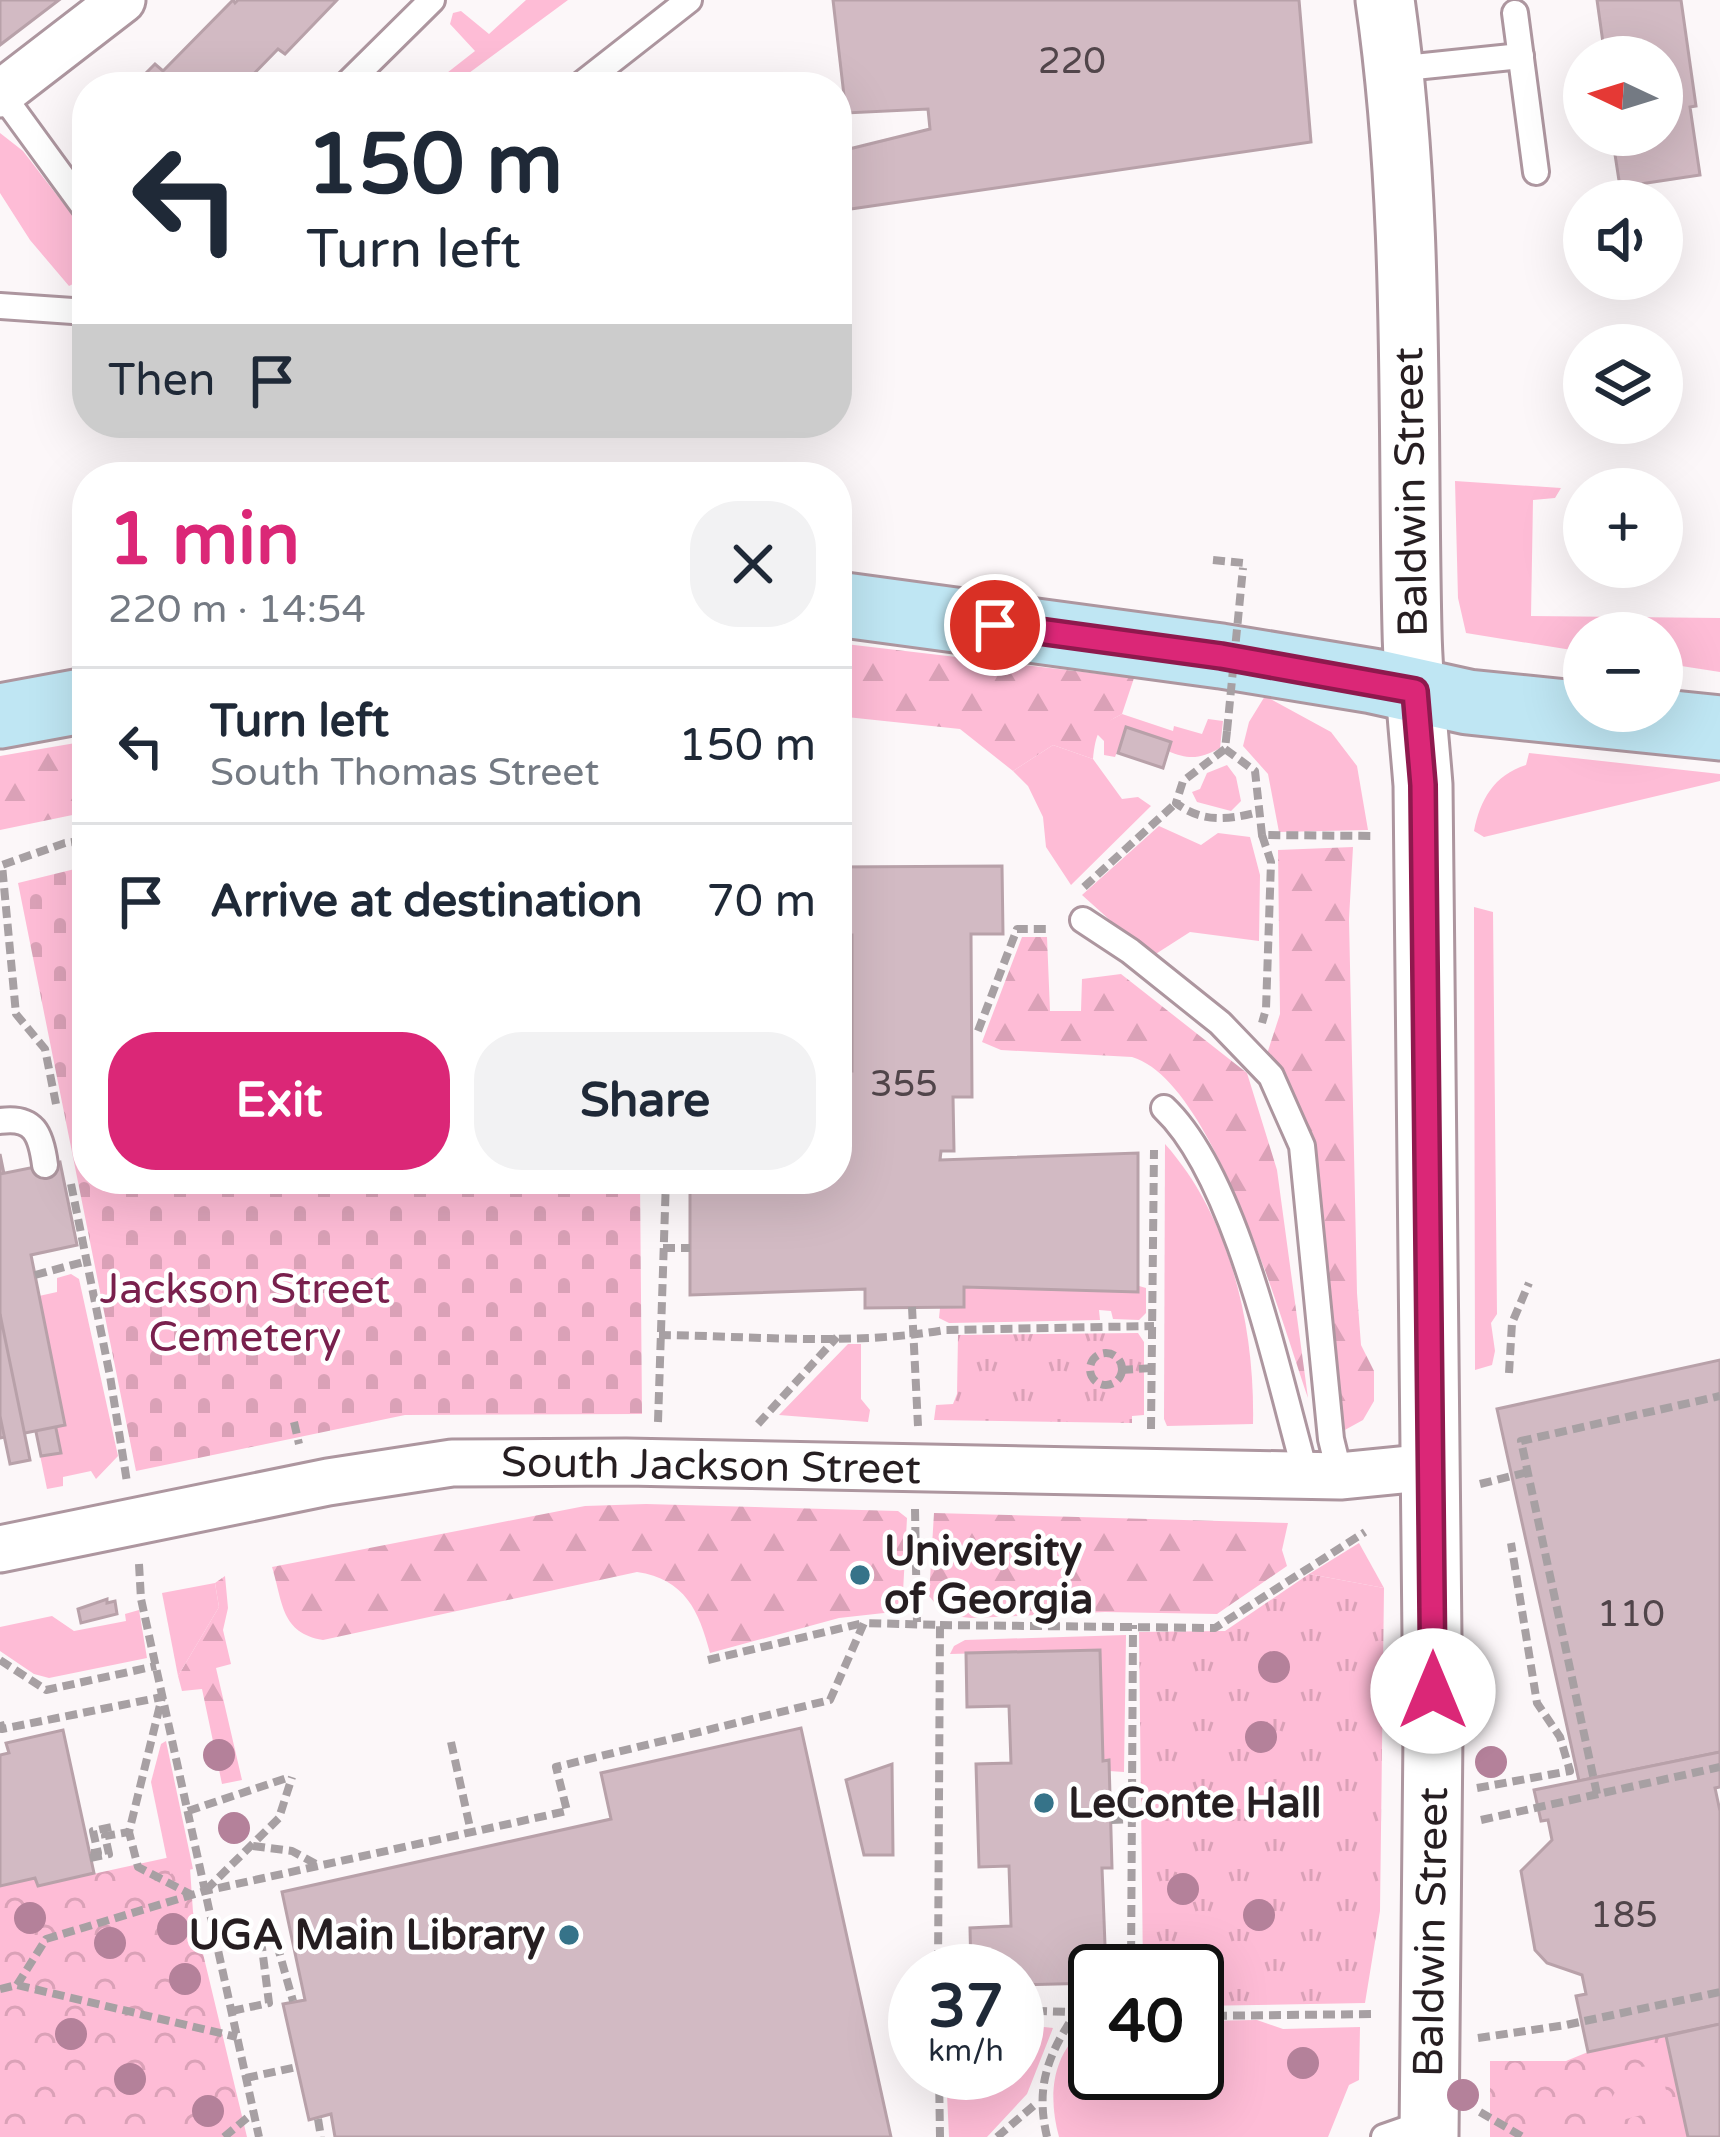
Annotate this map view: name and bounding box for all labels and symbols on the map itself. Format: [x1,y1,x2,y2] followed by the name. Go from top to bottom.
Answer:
[1563,36,1683,156] north arrow
[1038,40,1106,83] house number: 220
[1383,347,1439,637] street label: Baldwin Street
[944,574,1046,676] pin
[870,1063,938,1106] house number: 355
[100,1264,390,1363] park label: Jackson Street Cemetery
[501,1437,921,1495] street label: South Jackson Street
[884,1526,1093,1625] place label: University of Georgia
[847,1562,873,1588] marker: University of Georgia
[1597,1593,1665,1636] house number: 110
[1370,1628,1496,1754] position arrow
[1068,1778,1322,1829] place label: LeConte Hall
[1403,1787,1459,2077] street label: Baldwin Street
[1031,1790,1057,1816] marker: LeConte Hall
[1590,1894,1658,1937] house number: 185
[189,1910,545,1961] place label: UGA Main Library
[556,1922,582,1948] marker: UGA Main Library
[1068,1944,1224,2100] speed limit sign: 40

